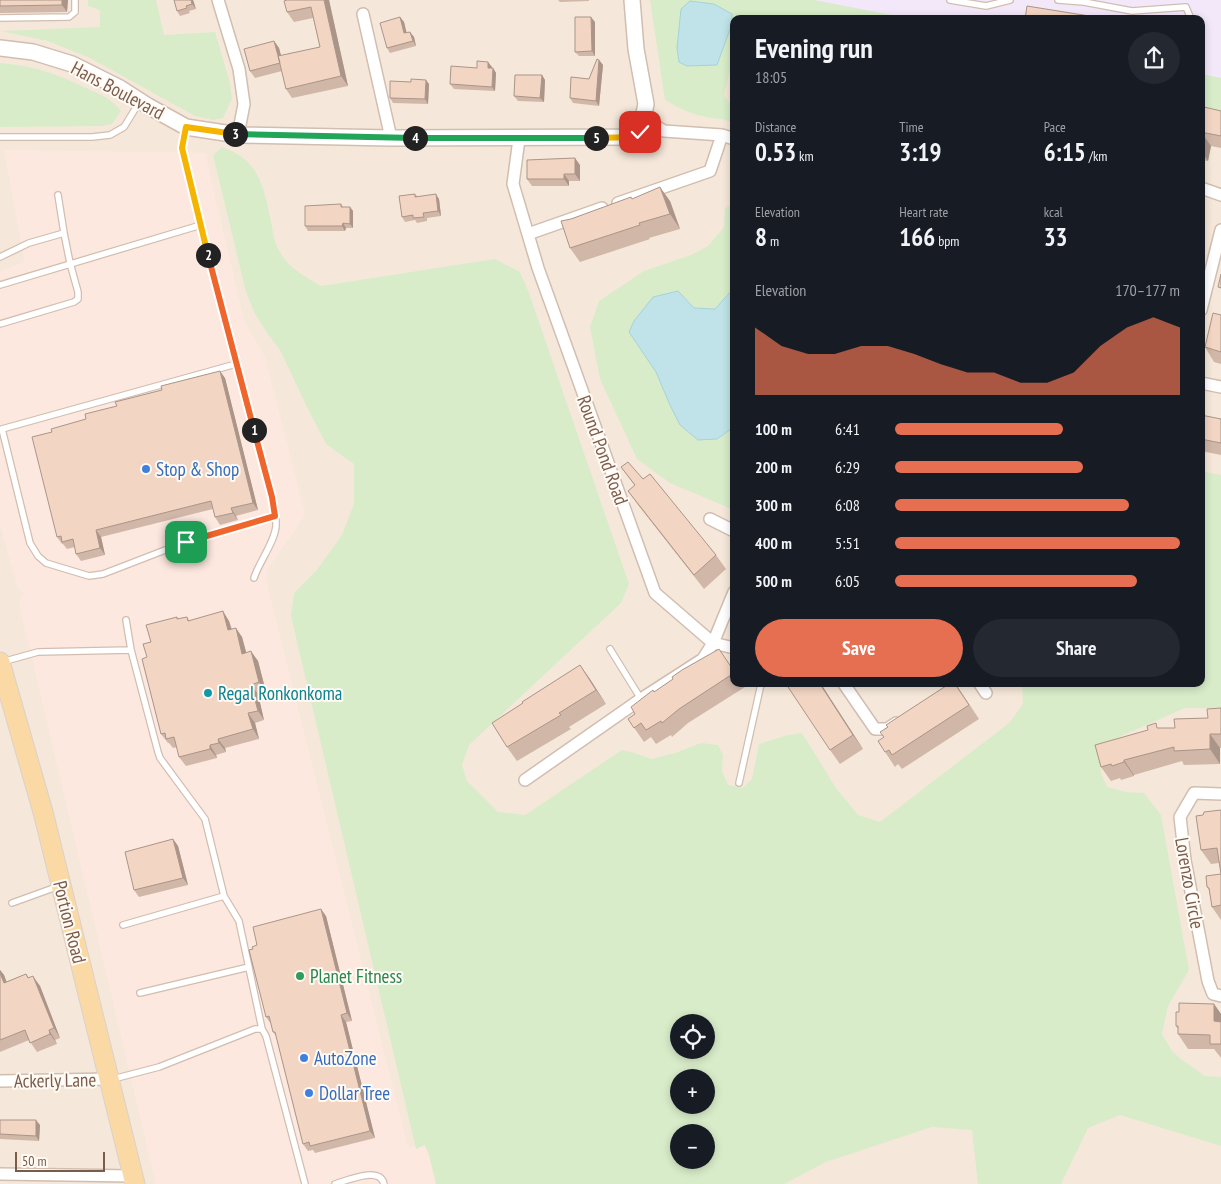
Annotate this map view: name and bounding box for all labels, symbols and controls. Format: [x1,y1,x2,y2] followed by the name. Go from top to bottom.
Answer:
[755,29,873,66] text: Evening run
[1128,32,1180,84] button: share
[67,55,169,125] street label: Hans Boulevard
[755,67,787,87] text: 18:05
[619,111,661,153] pin
[626,118,654,146] icon: check
[755,118,796,136] text: Distance
[899,118,924,136] text: Time
[1044,118,1066,136] text: Pace
[222,122,248,146] pin: 3
[232,125,239,143] text: 3
[402,126,428,150] pin: 4
[584,126,608,150] pin: 5
[412,129,419,147] text: 4
[593,129,600,147] text: 5
[755,136,796,168] text: 0.53
[899,136,941,168] text: 3:19
[1044,136,1086,168] text: 6:15
[796,147,814,165] text: km
[1086,147,1107,165] text: /km
[755,203,800,221] text: Elevation
[899,203,948,221] text: Heart rate
[1044,203,1063,221] text: kcal
[755,221,767,253] text: 8
[899,221,935,253] text: 166
[1044,221,1068,253] text: 33
[767,232,779,250] text: m
[935,232,959,250] text: bpm
[196,242,220,268] pin: 2
[205,246,212,264] text: 2
[755,280,806,300] text: Elevation
[1115,280,1180,300] text: 170–177 m
[572,392,634,508] street label: Round Pond Road
[242,418,266,442] pin: 1
[755,419,792,439] text: 100 m
[835,419,860,439] text: 6:41
[251,421,258,439] text: 1
[156,457,239,481] place label: Stop & Shop
[755,457,792,477] text: 200 m
[835,457,860,477] text: 6:29
[140,463,152,475] marker: Stop & Shop
[755,495,792,515] text: 300 m
[835,495,860,515] text: 6:08
[165,521,207,563] pin
[172,528,200,556] icon: arrive
[755,533,792,553] text: 400 m
[835,533,860,553] text: 5:51
[755,571,792,591] text: 500 m
[835,571,860,591] text: 6:05
[755,619,963,677] button: Save
[973,619,1180,677] button: Share
[218,681,342,705] place label: Regal Ronkonkoma
[202,687,214,699] marker: Regal Ronkonkoma
[1170,835,1210,931] street label: Lorenzo Circle
[48,878,92,966] street label: Portion Road
[310,964,402,988] place label: Planet Fitness
[294,970,306,982] marker: Planet Fitness
[670,1014,715,1169] map controls
[670,1014,715,1059] button: locate
[314,1046,377,1070] place label: AutoZone
[298,1052,310,1064] marker: AutoZone
[14,1067,96,1093] street label: Ackerly Lane
[670,1069,715,1114] button: +
[319,1081,390,1105] place label: Dollar Tree
[303,1087,315,1099] marker: Dollar Tree
[670,1124,715,1169] button: −
[15,1149,105,1172] scale bar
[22,1152,47,1170] text: 50 m

